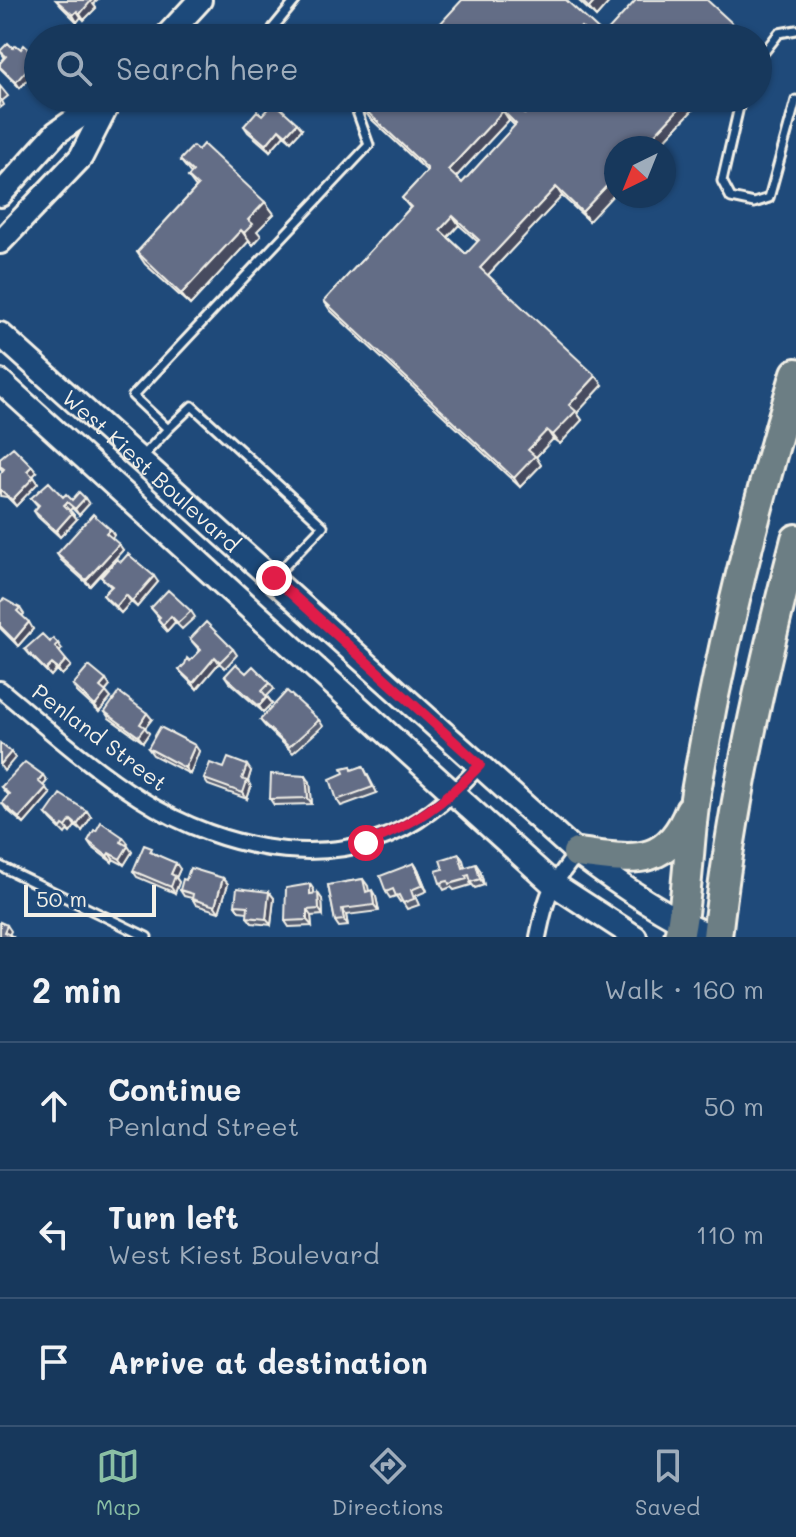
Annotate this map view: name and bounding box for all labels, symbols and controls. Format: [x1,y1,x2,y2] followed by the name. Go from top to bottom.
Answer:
[24,24,772,112] search box
[52,46,96,90] icon: search
[116,48,299,88] text: Search here
[604,136,676,208] north arrow
[57,383,247,558] street label: West Kiest Boulevard
[256,560,292,596] route end
[27,677,173,797] street label: Penland Street
[348,825,384,861] route start
[24,881,156,917] scale bar
[36,884,87,913] text: 50 m
[32,967,121,1012] text: 2 min
[604,972,764,1006] text: Walk · 160 m
[108,1069,241,1109] text: Continue
[32,1084,76,1128] icon: ahead
[704,1089,764,1123] text: 50 m
[108,1109,299,1143] text: Penland Street
[108,1197,239,1237] text: Turn left
[32,1212,76,1256] icon: left
[696,1217,764,1251] text: 110 m
[108,1237,379,1271] text: West Kiest Boulevard
[32,1340,76,1384] icon: arrive
[108,1342,428,1382] text: Arrive at destination
[96,1444,141,1521] tab: Map
[332,1444,444,1521] tab: Directions
[635,1444,700,1521] tab: Saved

